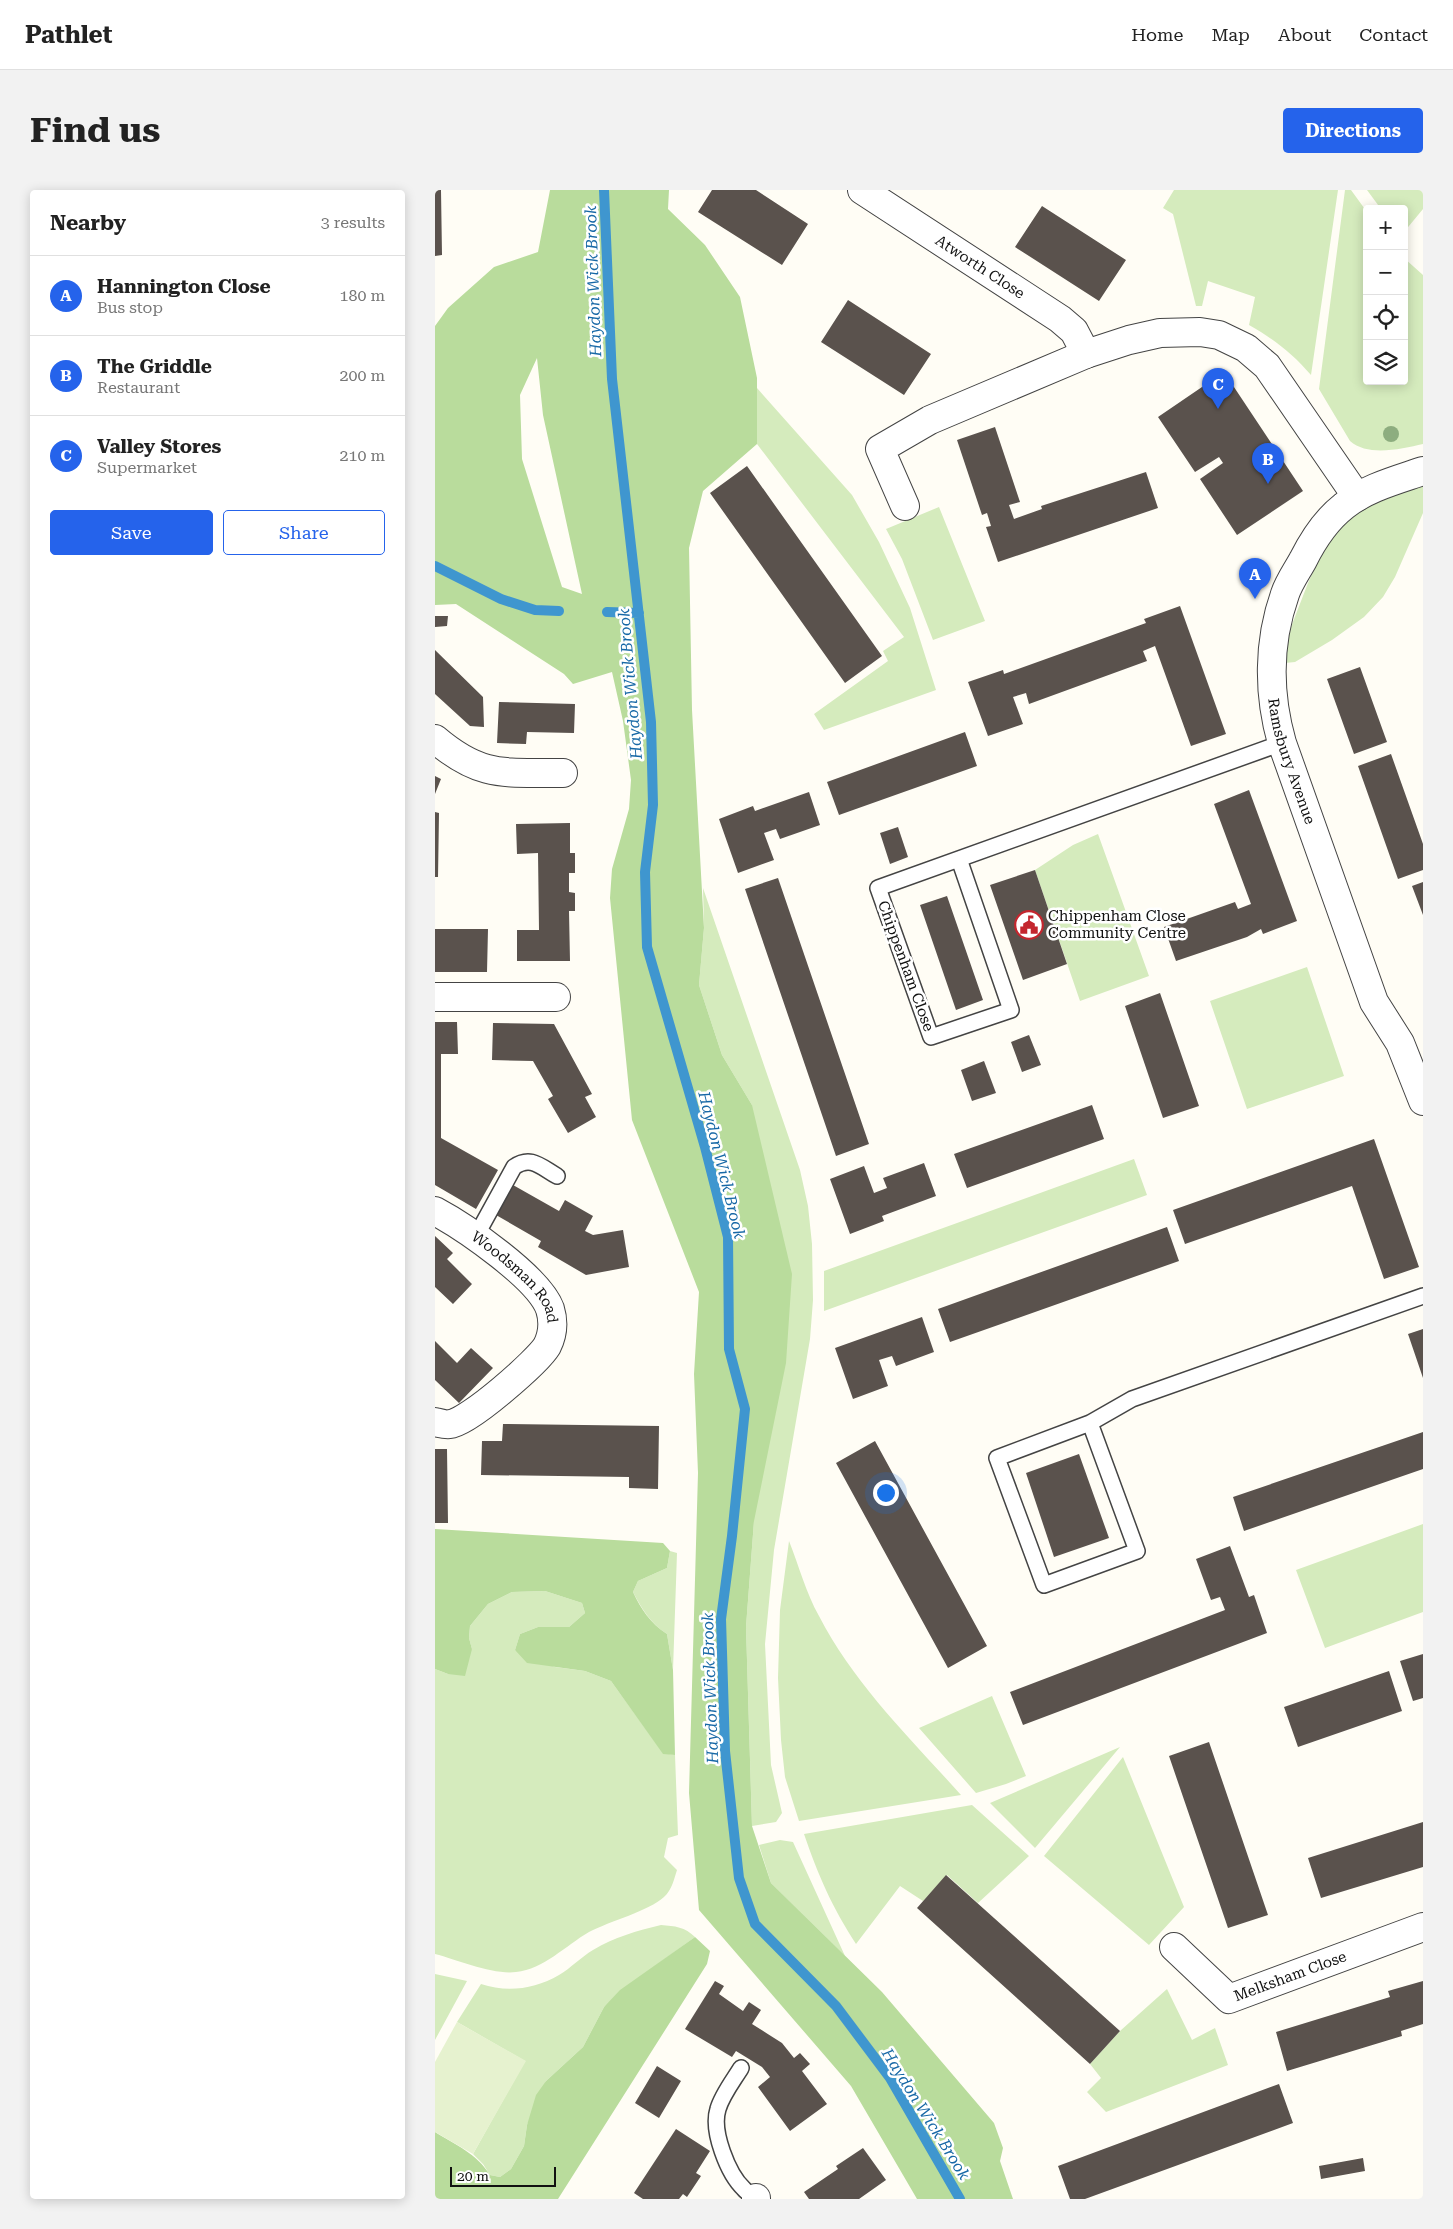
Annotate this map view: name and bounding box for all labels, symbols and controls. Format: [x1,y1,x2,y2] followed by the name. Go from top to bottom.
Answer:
[25,21,112,49] text: Pathlet
[1131,24,1183,45] text: Home
[1211,24,1250,45] text: Map
[1278,24,1331,45] text: About
[1359,24,1428,45] text: Contact
[1283,108,1423,153] button: Directions
[30,110,160,151] text: Find us
[581,205,605,358] water label: Haydon Wick Brook
[1363,205,1408,385] map controls
[1363,205,1408,250] button: +
[50,211,126,235] text: Nearby
[321,213,385,232] text: 3 results
[932,231,1028,303] street label: Atworth Close
[1363,250,1408,295] button: −
[97,275,271,298] text: Hannington Close
[60,286,72,305] text: A
[339,286,385,305] text: 180 m
[1363,295,1408,340] button: locate
[97,298,163,317] text: Bus stop
[1363,340,1408,385] button: layers
[97,355,212,378] text: The Griddle
[60,366,72,385] text: B
[339,366,385,385] text: 200 m
[1202,368,1234,409] pin: C
[97,378,180,397] text: Restaurant
[97,435,221,458] text: Valley Stores
[1252,443,1284,484] pin: B
[60,446,72,465] text: C
[339,446,385,465] text: 210 m
[97,458,197,477] text: Supermarket
[50,510,213,555] button: Save
[223,510,385,555] button: Share
[1239,558,1271,599] pin: A
[614,608,646,761] water label: Haydon Wick Brook
[1264,697,1319,827] street label: Ramsbury Avenue
[874,898,938,1034] street label: Chippenham Close
[1048,907,1186,942] place label: Chippenham Close Community Centre
[1014,910,1044,940] public building icon: Chippenham Close Community Centre
[694,1088,750,1241] water label: Haydon Wick Brook
[468,1227,562,1324] street label: Woodsman Road
[873,1480,899,1506] your location
[698,1612,722,1765] water label: Haydon Wick Brook
[1231,1947,1349,2005] street label: Melksham Close
[877,2044,974,2183] water label: Haydon Wick Brook
[450,2164,556,2187] scale bar
[457,2168,489,2184] text: 20 m

